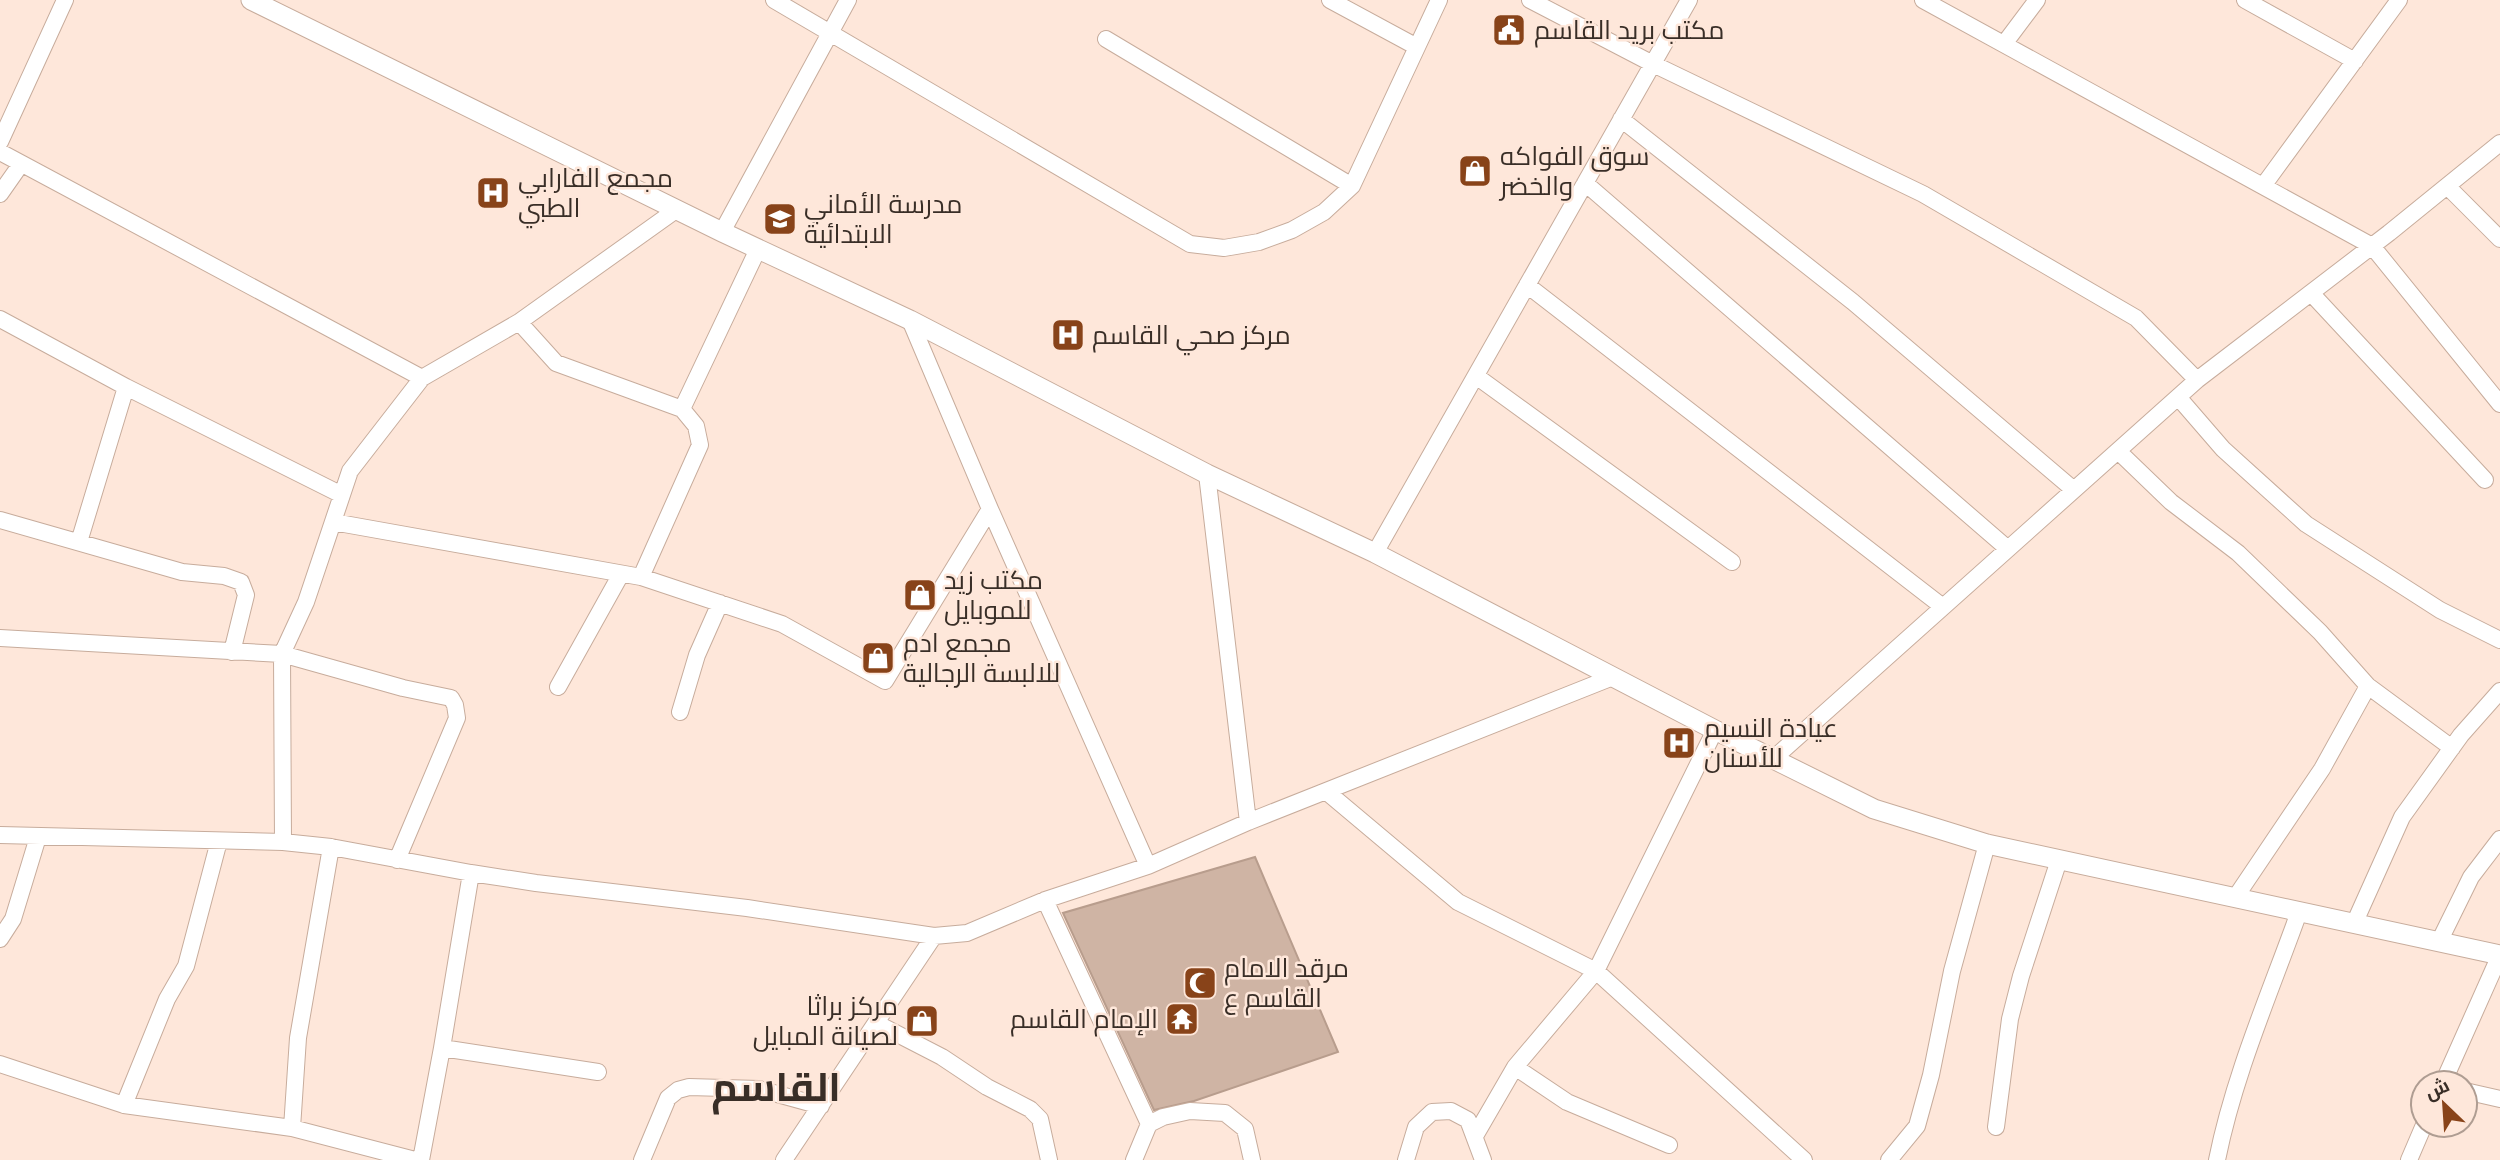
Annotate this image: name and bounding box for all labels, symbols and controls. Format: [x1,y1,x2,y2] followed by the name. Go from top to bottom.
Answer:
[1490,11,1528,49] public building icon: مكتب بريد القاسم
[1534,11,1724,51] place label: مكتب بريد القاسم
[1498,137,1650,207] place label: سوق الفواكه والخضر
[1456,152,1494,190] shop icon: سوق الفواكه والخضر
[518,159,673,229] place label: مجمع الفارابي الطبي
[474,174,512,212] hospital icon: مجمع الفارابي الطبي
[804,185,963,255] place label: مدرسة الأماني الابتدائية
[761,200,799,238] school or university icon: مدرسة الأماني الابتدائية
[1049,316,1087,354] hospital icon: مركز صحي القاسم
[1092,316,1291,356] place label: مركز صحي القاسم
[944,561,1043,631] place label: مكتب زيد للموبايل
[901,576,939,614] shop icon: مكتب زيد للموبايل
[903,624,1060,694] place label: مجمع ادم للالبسة الرجالية
[859,639,897,677] shop icon: مجمع ادم للالبسة الرجالية
[1704,709,1838,779] place label: عيادة النسيم للأسنان
[1660,724,1698,762] hospital icon: عيادة النسيم للأسنان
[1224,949,1349,1019] place label: مرقد الامام القاسم ع
[1181,964,1219,1002] mosque icon: مرقد الامام القاسم ع
[753,987,898,1057] place label: مركز براثا لصيانة المبايل
[1010,1000,1158,1040] place label: الإمام القاسم
[1163,1000,1201,1038] temple icon: الإمام القاسم
[903,1002,941,1040] shop icon: مركز براثا لصيانة المبايل
[711,1059,841,1120] district label: القاسم
[2409,1069,2479,1139] north arrow
[2420,1072,2455,1108] text: ش

